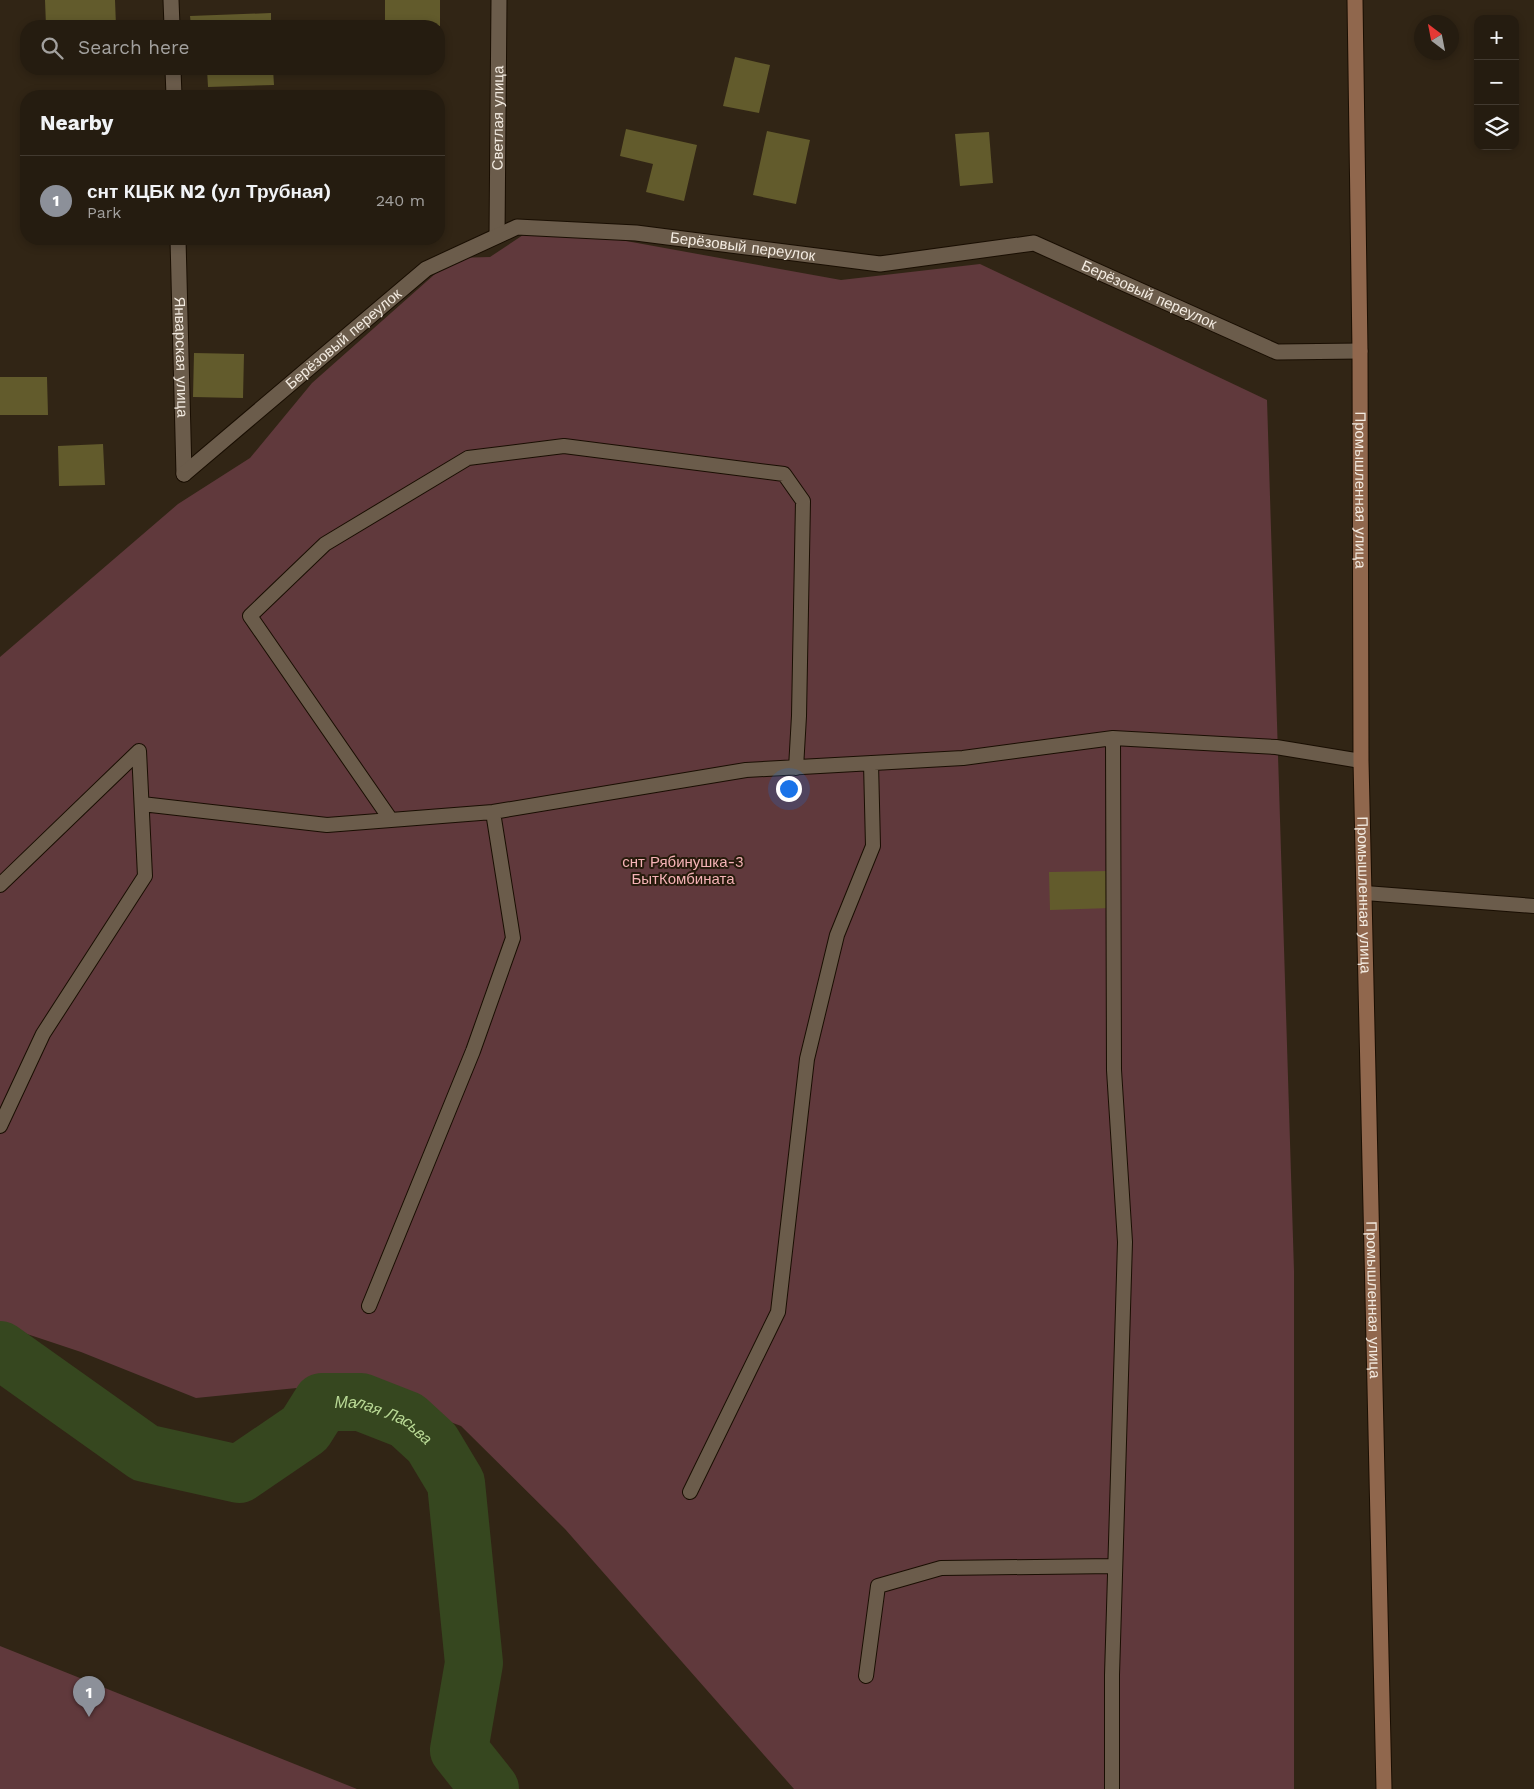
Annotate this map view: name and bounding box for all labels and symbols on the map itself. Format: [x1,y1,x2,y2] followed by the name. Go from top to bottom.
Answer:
[1414,15,1459,60] north arrow
[489,65,507,170] street label: Светлая улица
[669,228,817,265] street label: Берёзовый переулок
[1079,256,1220,333] street label: Берёзовый переулок
[282,285,405,393] street label: Берёзовый переулок
[170,296,192,418] street label: Январская улица
[1351,411,1370,569] street label: Промышленная улица
[776,776,802,802] your location
[1353,816,1375,974] street label: Промышленная улица
[622,853,744,888] park label: снт Рябинушка-3 БытКомбината
[1362,1221,1384,1379] street label: Промышленная улица
[334,1392,436,1449] water label: Малая Ласьва
[73,1676,105,1717] pin: 1

